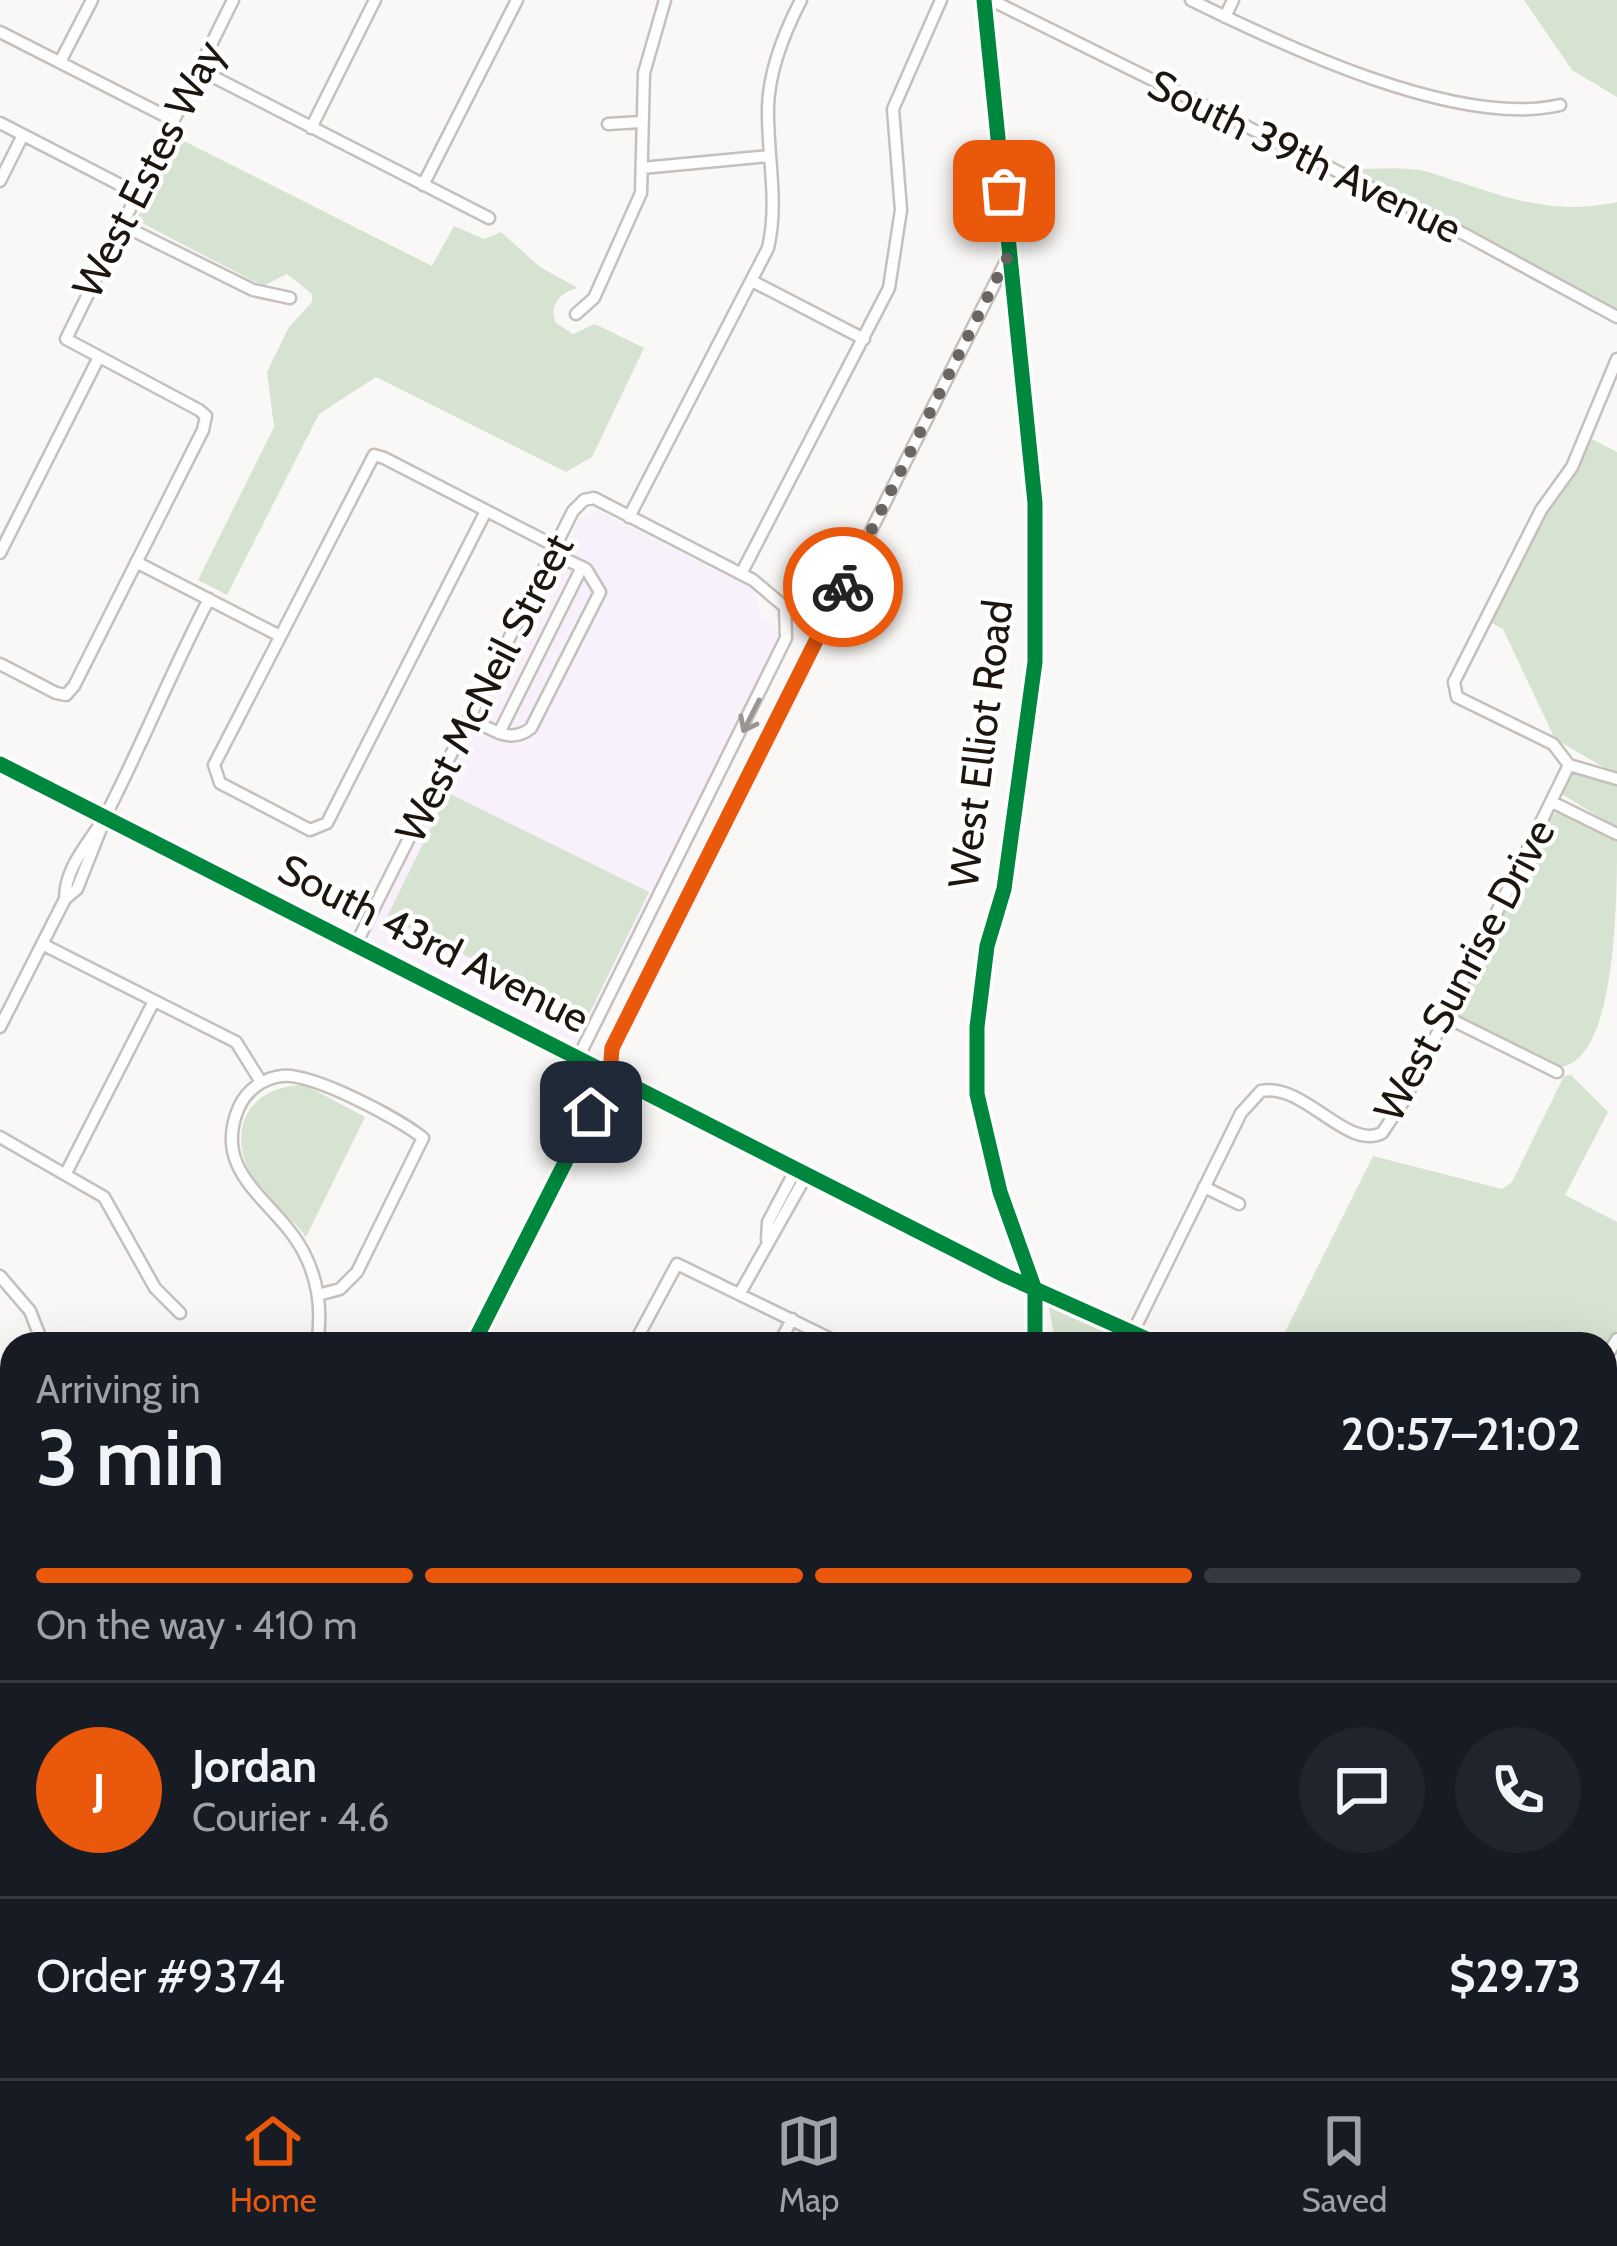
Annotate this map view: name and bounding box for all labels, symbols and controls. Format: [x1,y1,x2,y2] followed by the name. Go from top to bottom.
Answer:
[61,32,235,306] street label: West Estes Way
[1140,58,1470,254] street label: South 39th Avenue
[953,140,1055,242] pin
[971,158,1037,224] icon: bag
[384,525,584,851] street label: West McNeil Street
[783,527,903,647] courier
[810,554,876,620] icon: bike
[937,597,1023,891] street label: West Elliot Road
[738,698,761,733] one-way arrow
[1362,810,1566,1130] street label: West Sunrise Drive
[270,842,598,1044] street label: South 43rd Avenue
[540,1061,642,1163] pin
[558,1079,624,1145] icon: home
[36,1365,200,1413] text: Arriving in
[1341,1407,1581,1461] text: 20:57–21:02
[36,1410,225,1505] text: 3 min
[36,1601,357,1649] text: On the way · 410 m
[1299,1727,1425,1853] button: chat
[1455,1727,1581,1853] button: phone
[192,1739,317,1793] text: Jordan
[93,1763,105,1817] text: J
[192,1793,389,1841] text: Courier · 4.6
[36,1949,285,2003] text: Order #9374
[1449,1949,1581,2003] text: $29.73
[230,2108,317,2220] tab: Home
[776,2108,842,2220] tab: Map
[1302,2108,1387,2220] tab: Saved

